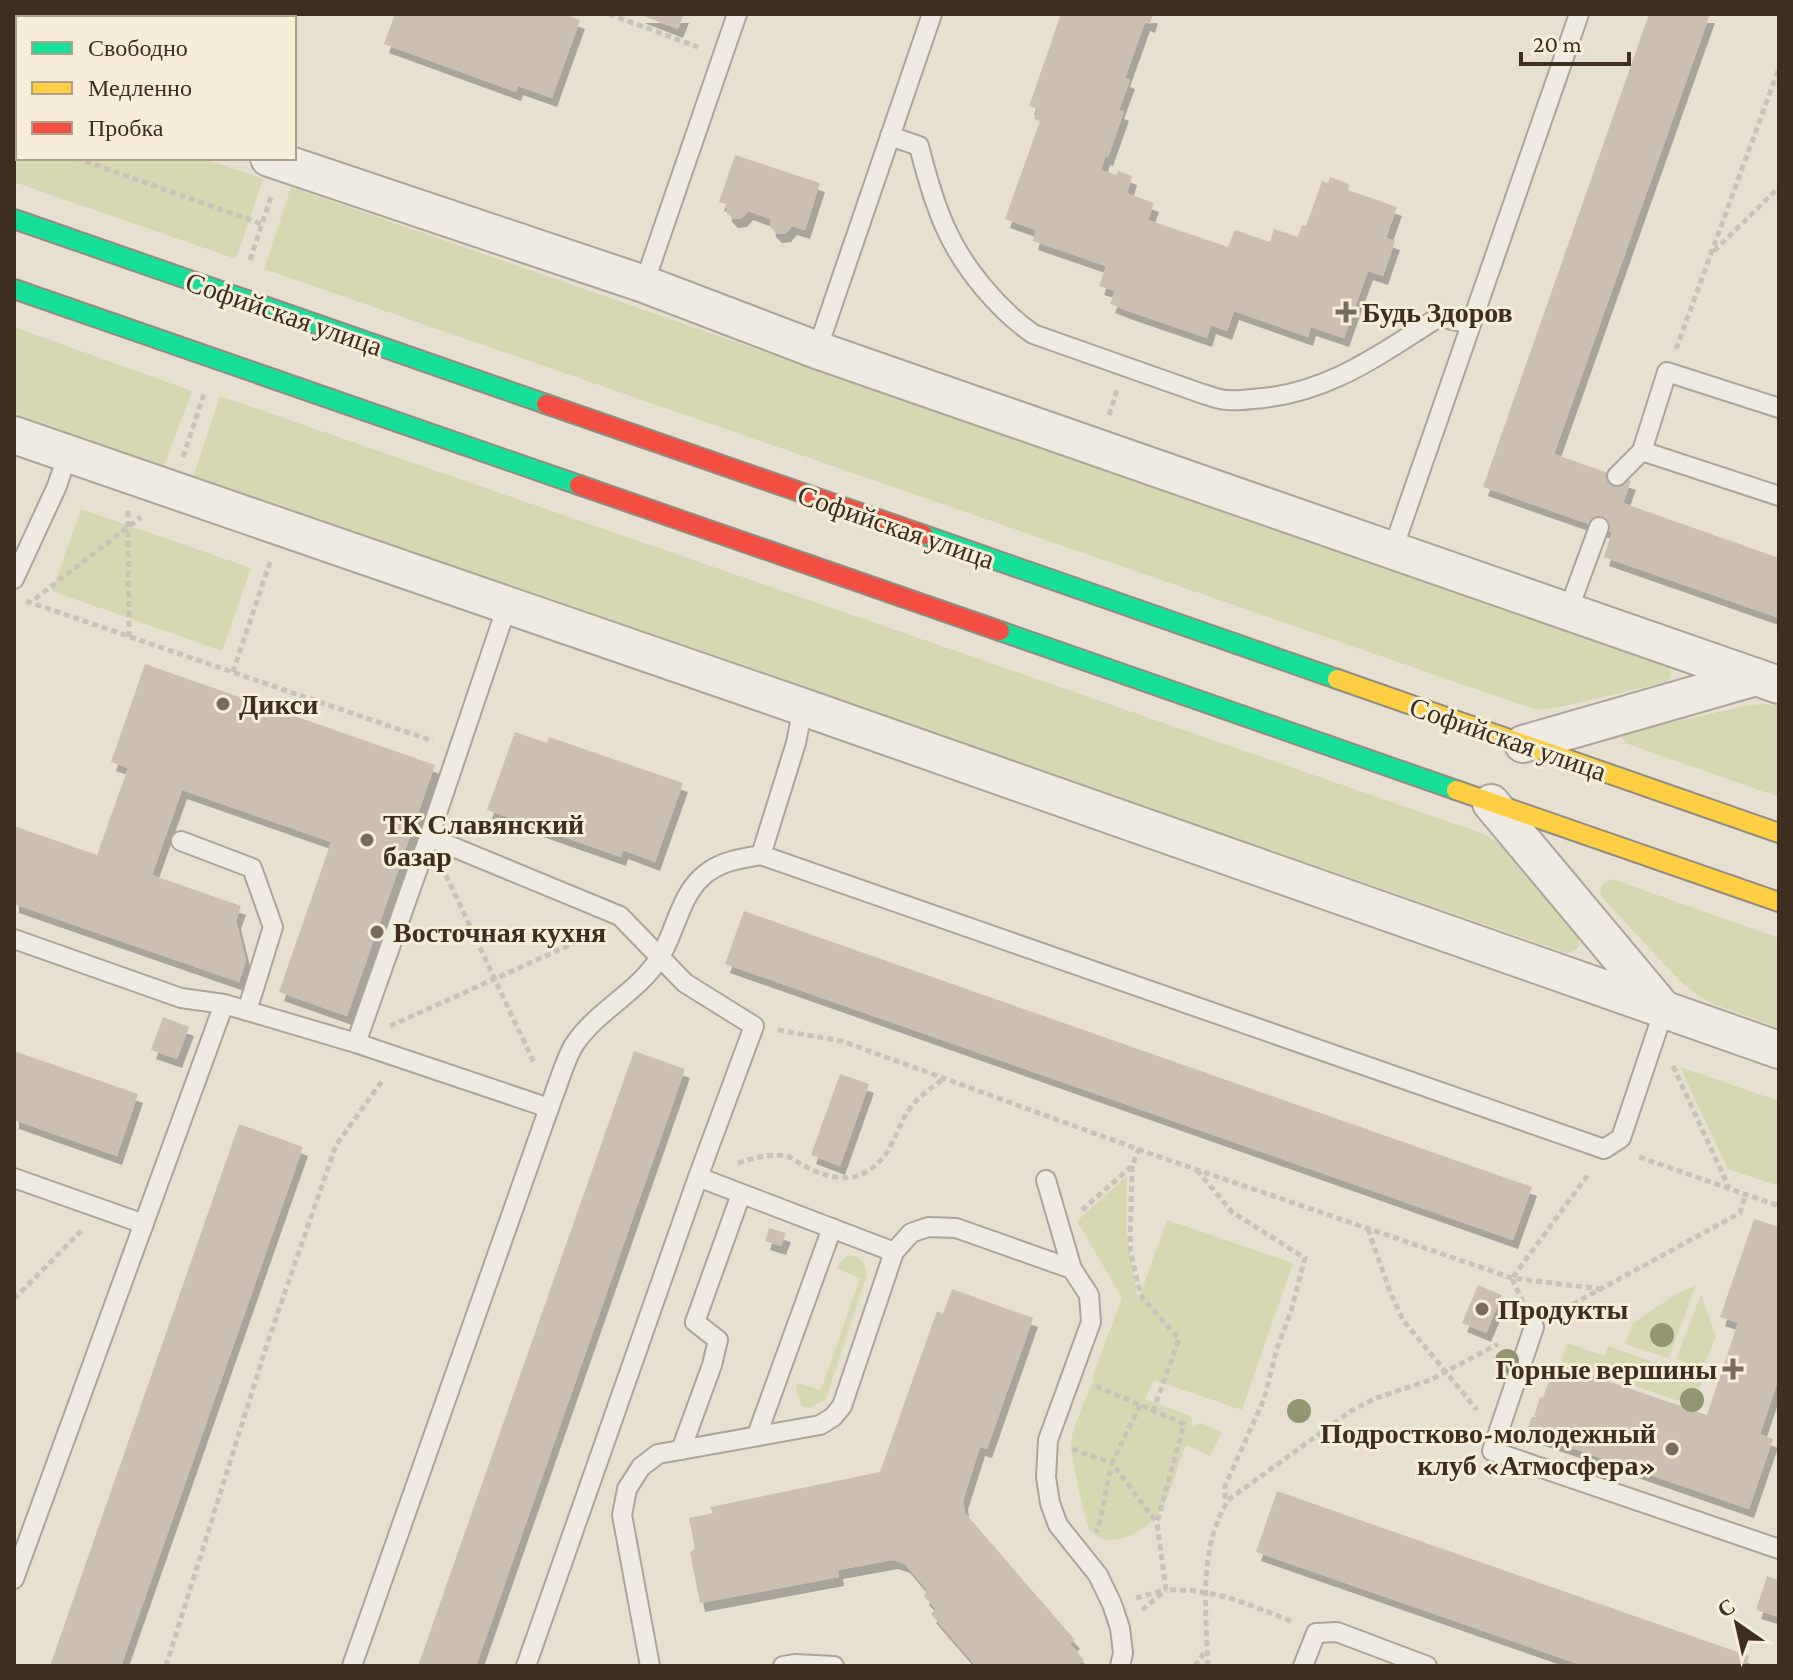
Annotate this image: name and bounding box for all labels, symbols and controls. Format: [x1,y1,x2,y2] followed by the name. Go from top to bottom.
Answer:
[16,16,296,160] legend
[1521,16,1629,66] scale bar
[1533,30,1582,57] text: 20 m
[88,34,188,61] text: Свободно
[88,74,192,101] text: Медленно
[88,114,164,141] text: Пробка
[182,266,387,362] street label: Софийская улица
[1362,297,1513,328] place label: Будь Здоров
[1337,303,1355,321] marker: Будь Здоров
[794,479,999,575] street label: Софийская улица
[239,689,318,720] place label: Дикси
[1406,691,1611,787] street label: Софийская улица
[214,695,232,713] marker: Дикси
[383,809,584,872] place label: ТК Славянский базар
[358,831,376,849] marker: ТК Славянский базар
[393,917,606,948] place label: Восточная кухня
[368,923,386,941] marker: Восточная кухня
[1498,1294,1629,1325] place label: Продукты
[1473,1300,1491,1318] marker: Продукты
[1495,1354,1717,1385] place label: Горные вершины
[1724,1360,1742,1378] marker: Горные вершины
[1320,1418,1656,1481] place label: Подростково-молодежный клуб «Атмосфера»
[1663,1440,1681,1458] marker: Подростково-молодежный клуб «Атмосфера»
[1697,1584,1777,1664] north arrow
[1713,1593,1740,1623] text: С

